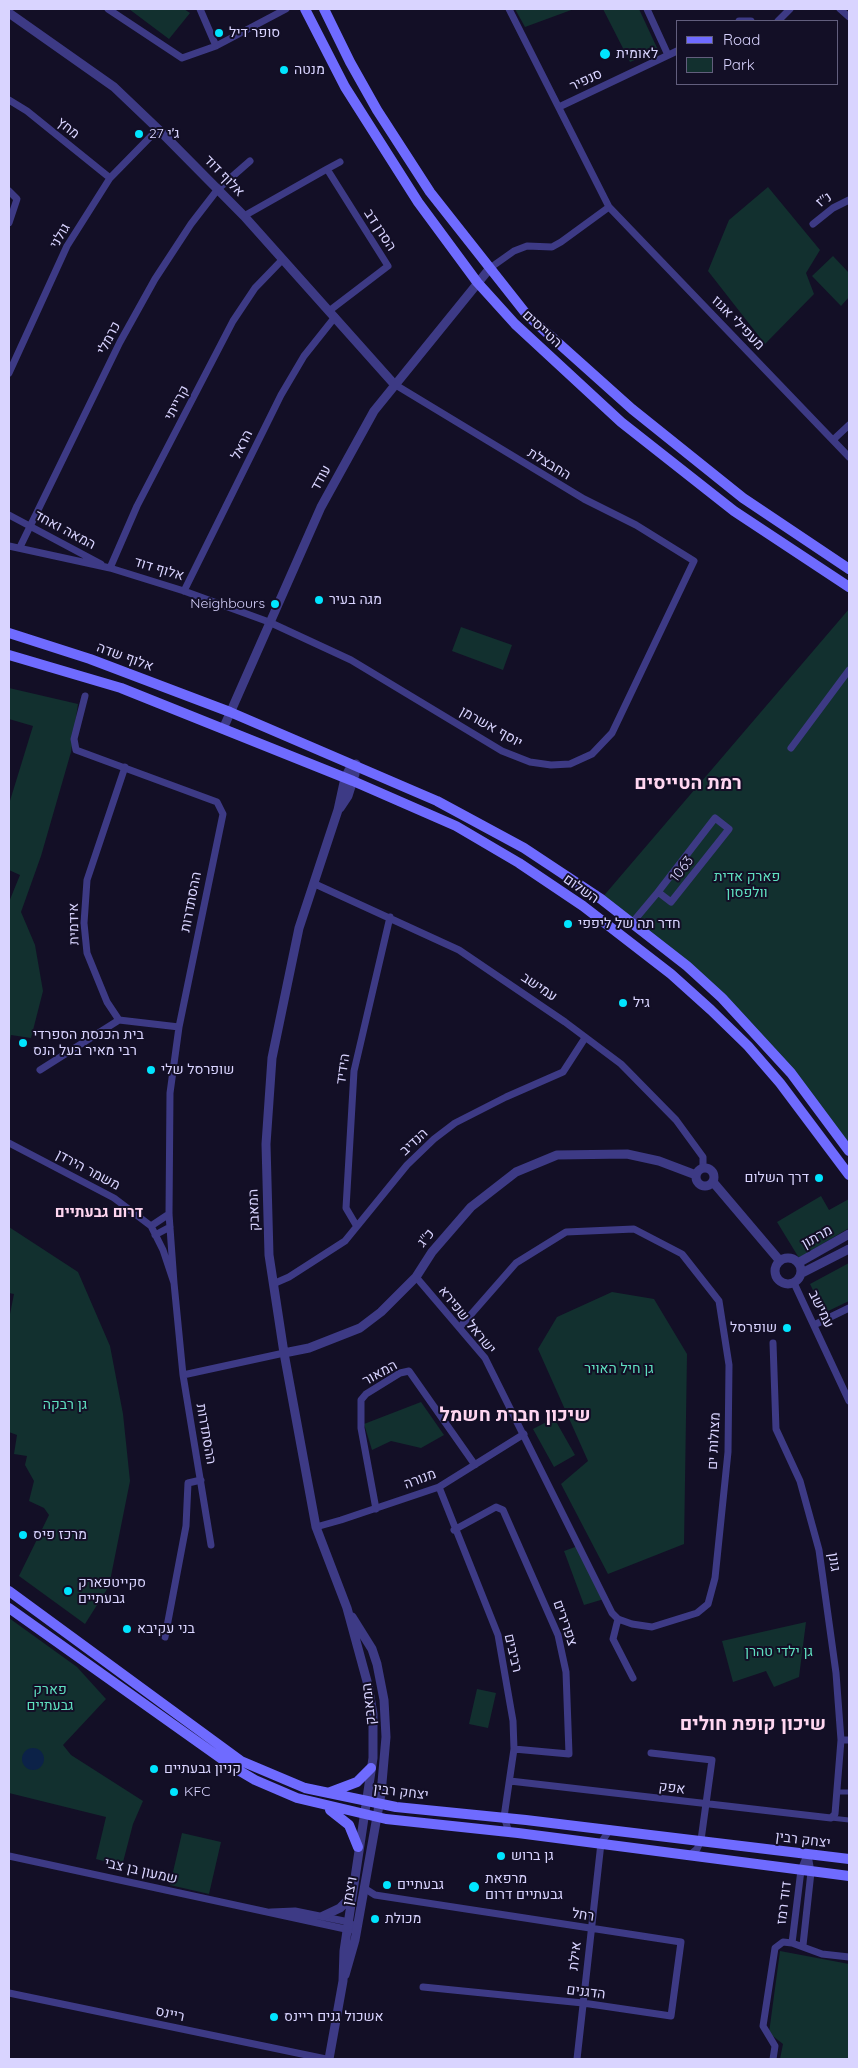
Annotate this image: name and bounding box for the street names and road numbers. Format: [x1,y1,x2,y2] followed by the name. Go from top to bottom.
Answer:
[567,65,605,95] street label: סנפיר
[53,114,83,142] street label: מחץ
[200,152,248,200] street label: אלוף דוד
[813,189,835,211] street label: נ"ז
[360,206,400,254] street label: הסרן דב
[46,221,74,251] street label: גולני
[708,292,768,354] street label: מעפילי אגוז
[519,307,565,351] street label: הטייסים
[94,319,124,357] street label: כרמלי
[161,383,193,423] street label: קרייתי
[227,427,257,463] street label: הראל
[524,445,574,483] street label: החבצלת
[307,462,335,494] street label: עודד
[31,507,99,553] street label: המאה ואחד
[132,553,186,585] street label: אלוף דוד
[94,639,156,675] street label: אלוף שדה
[457,703,525,751] street label: יוסף אשרמן
[667,853,697,885] street label: 1063
[177,870,205,934] street label: ההסתדרות
[560,871,602,907] street label: השלום
[65,903,83,945] street label: אידמית
[518,969,560,1005] street label: עמישב
[333,1052,353,1086] street label: הידיד
[396,1125,432,1159] street label: הנדיב
[53,1146,123,1194] street label: משמר הירדן
[245,1189,263,1231] street label: המאבק
[799,1222,835,1252] street label: מרתון
[414,1226,438,1250] street label: כ"ג
[435,1283,499,1357] street label: ישראל שפירא
[805,1287,837,1331] street label: עמישב
[360,1357,400,1389] street label: המאור
[192,1402,220,1466] street label: ההסתדרות
[704,1412,724,1470] street label: מצולות ים
[402,1465,438,1493] street label: מנורה
[824,1552,844,1572] street label: גונן
[549,1598,581,1648] street label: צפרירים
[500,1632,526,1674] street label: רביבים
[358,1682,380,1726] street label: המאבק
[658,1778,686,1798] street label: אפק
[372,1780,430,1804] street label: יצחק רבין
[774,1828,832,1852] street label: יצחק רבין
[103,1854,179,1888] street label: שמעון בן צבי
[339,1875,361,1907] street label: ויצמן
[773,1881,795,1925] street label: דוד רמז
[571,1905,595,1925] street label: רחל
[565,1941,585,1971] street label: אילת
[566,1981,606,2003] street label: הדגנים
[154,2003,186,2025] street label: ריינס

